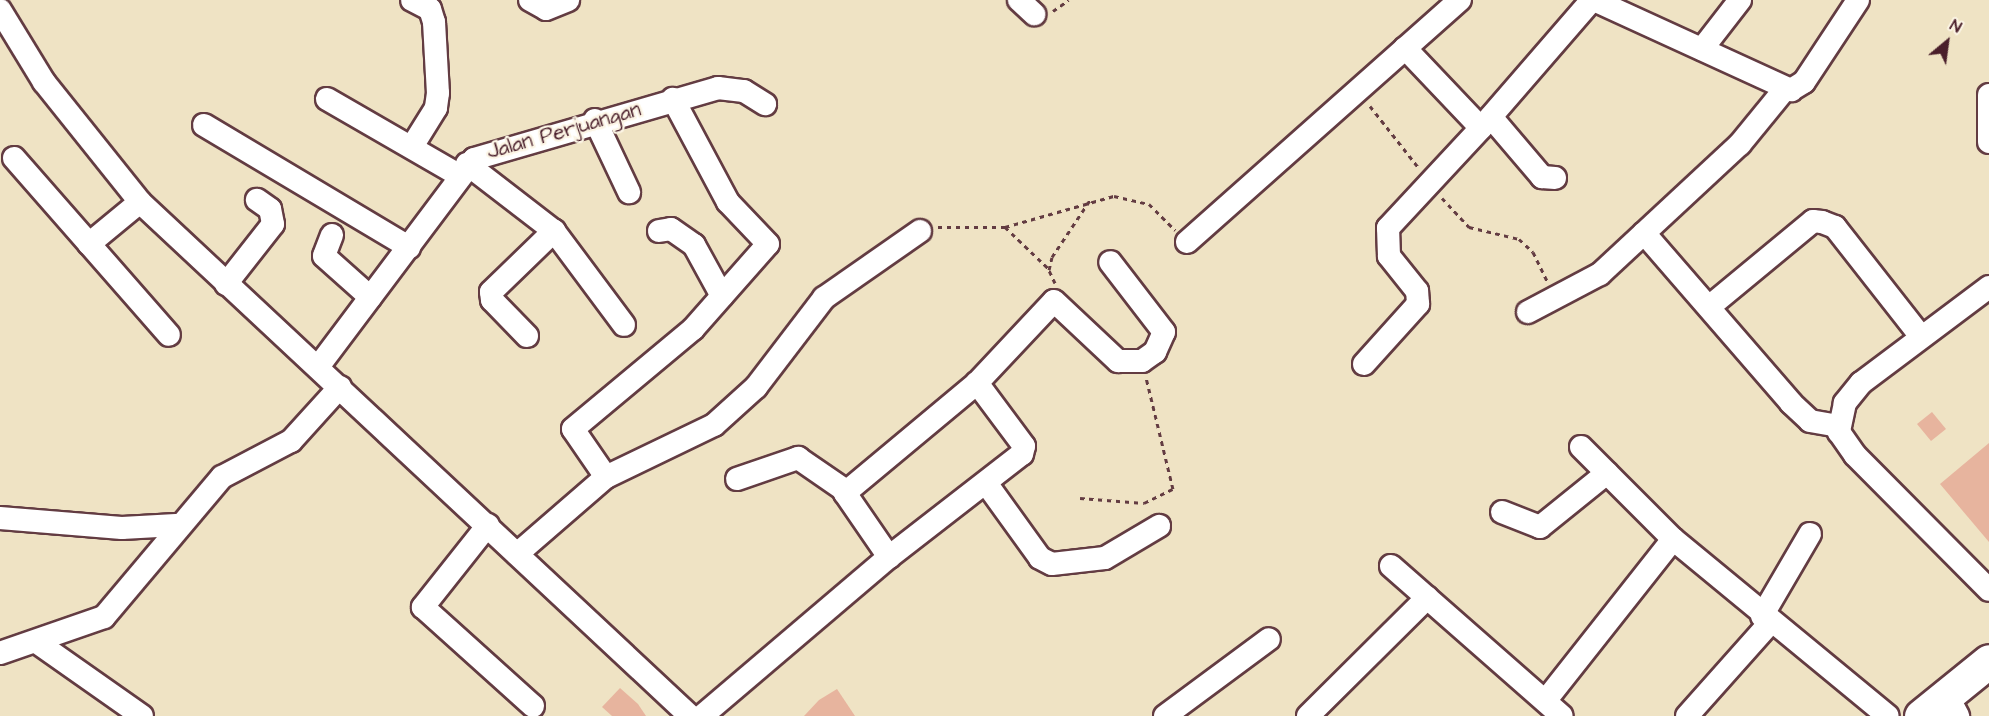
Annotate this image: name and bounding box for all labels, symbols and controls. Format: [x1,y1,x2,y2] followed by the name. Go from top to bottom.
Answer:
[1917,12,1977,72] north arrow
[1946,14,1965,38] text: N
[484,97,644,165] street label: Jalan Perjuangan

